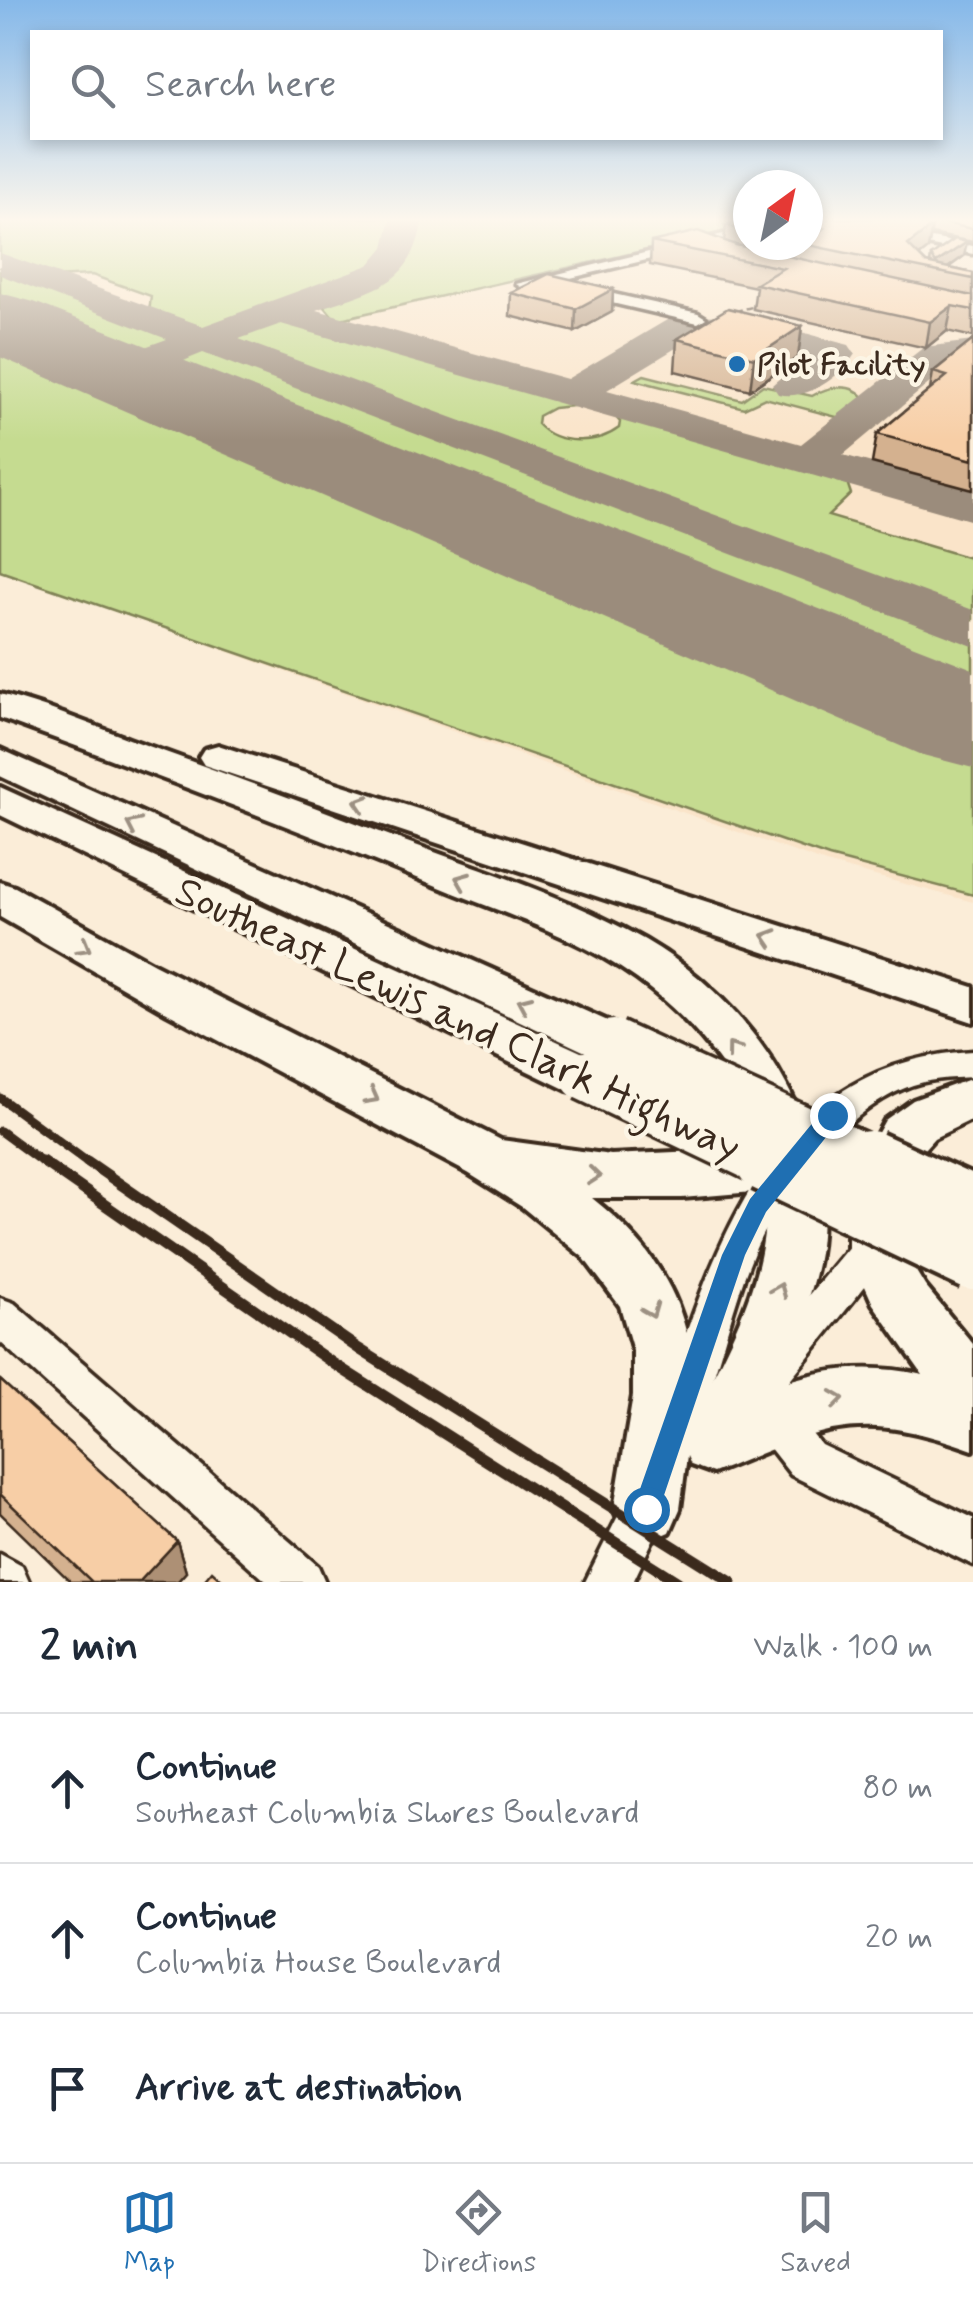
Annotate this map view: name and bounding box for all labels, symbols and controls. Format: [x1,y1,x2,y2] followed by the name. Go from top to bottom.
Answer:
[30,30,943,140] search box
[65,58,120,113] icon: search
[145,61,336,110] text: Search here
[733,170,823,260] north arrow
[757,346,925,385] place label: Pilot Facility
[726,353,748,375] marker: Pilot Facility
[353,794,370,814] one-way arrow
[125,818,143,838] one-way arrow
[164,865,749,1179] street label: Southeast Lewis and Clark Highway
[454,872,472,892] one-way arrow
[762,929,779,949] one-way arrow
[73,934,91,954] one-way arrow
[516,995,534,1015] one-way arrow
[727,1042,744,1060] one-way arrow
[361,1085,379,1105] one-way arrow
[810,1093,856,1139] route end
[586,1165,602,1186] one-way arrow
[768,1282,788,1300] one-way arrow
[639,1301,659,1319] one-way arrow
[828,1389,845,1410] one-way arrow
[624,1487,670,1533] route start
[40,1620,139,1675] text: 2 min
[753,1626,933,1668] text: Walk · 100 m
[135,1743,277,1792] text: Continue
[40,1761,95,1816] icon: ahead
[863,1767,933,1809] text: 80 m
[135,1792,639,1834] text: Southeast Columbia Shores Boulevard
[135,1893,277,1942] text: Continue
[40,1911,95,1966] icon: ahead
[865,1917,933,1959] text: 20 m
[135,1942,501,1984] text: Columbia House Boulevard
[40,2061,95,2116] icon: arrive
[135,2064,462,2113] text: Arrive at destination
[122,2185,177,2282] tab: Map
[421,2185,536,2282] tab: Directions
[780,2185,851,2282] tab: Saved

